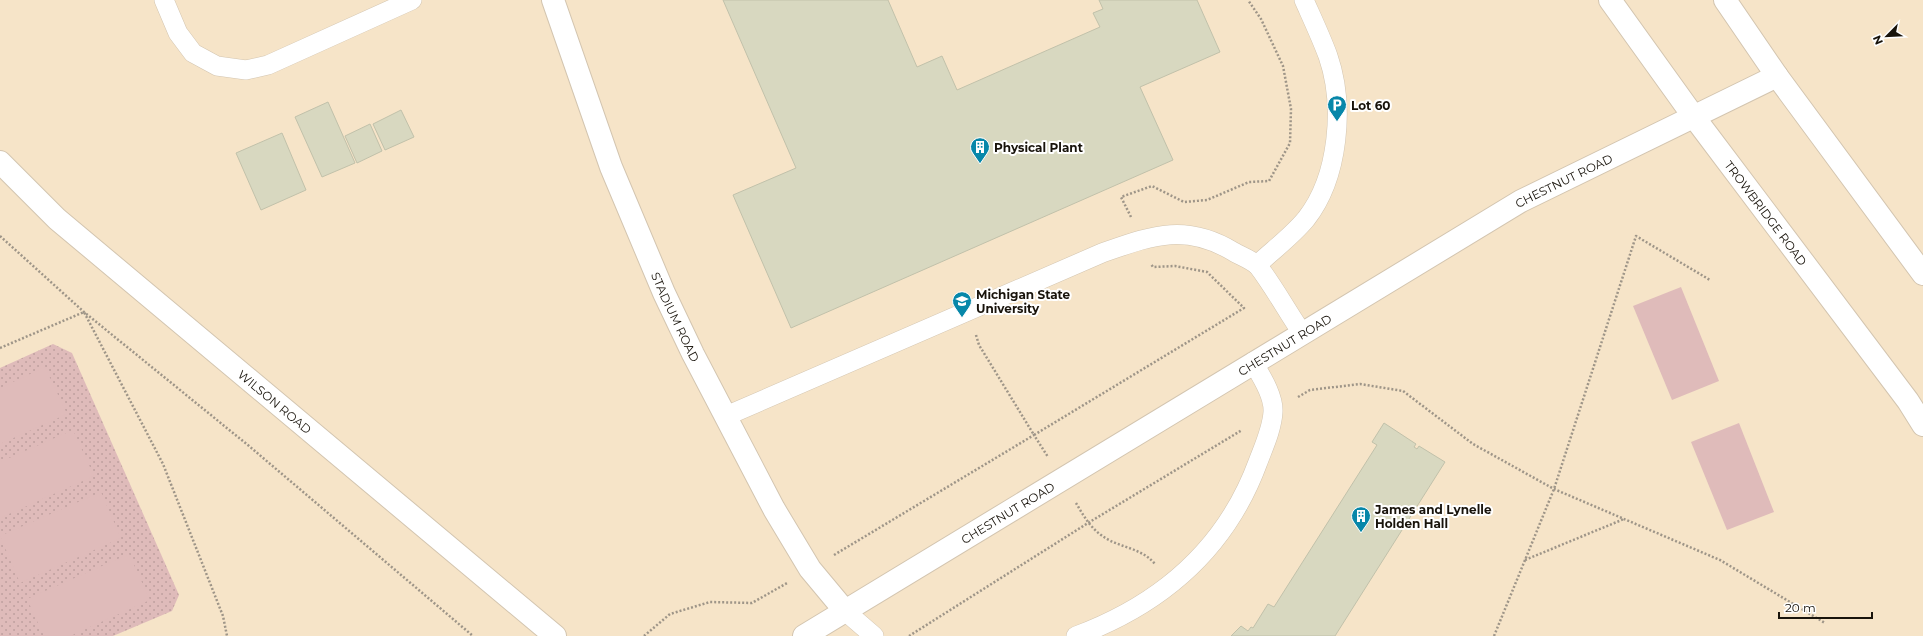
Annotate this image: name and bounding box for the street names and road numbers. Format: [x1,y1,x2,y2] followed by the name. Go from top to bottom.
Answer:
[1512,150,1615,211] street label: CHESTNUT ROAD
[1722,157,1811,268] street label: TROWBRIDGE ROAD
[649,270,703,364] street label: STADIUM ROAD
[1235,310,1334,379] street label: CHESTNUT ROAD
[235,367,315,437] street label: WILSON ROAD
[958,478,1057,547] street label: CHESTNUT ROAD

